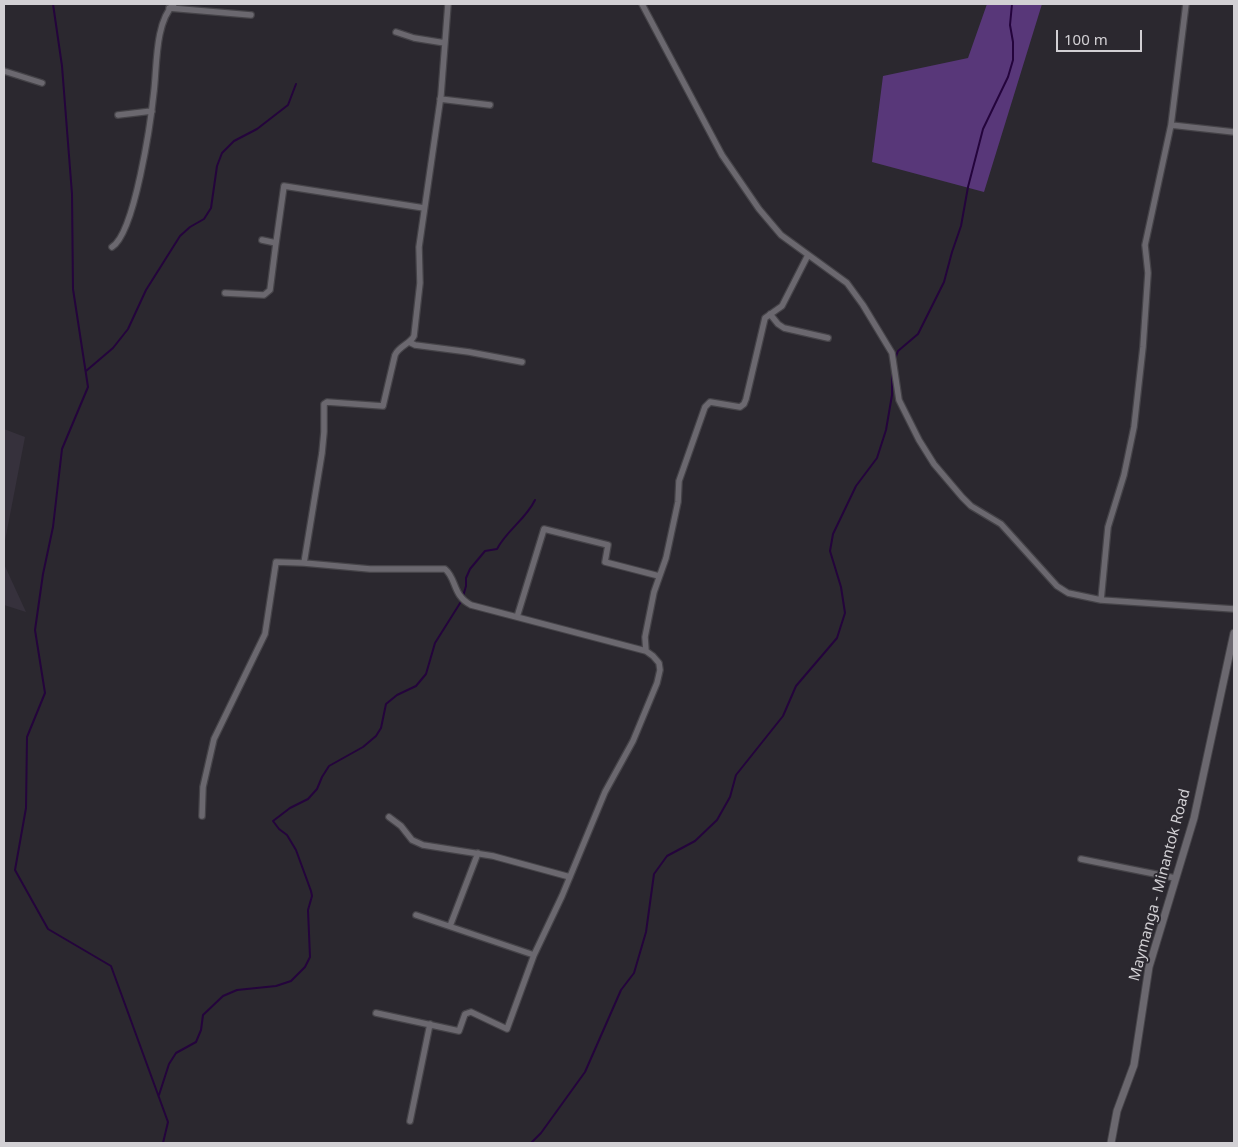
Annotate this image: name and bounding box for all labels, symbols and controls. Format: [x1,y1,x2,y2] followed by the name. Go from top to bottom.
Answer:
[1058,20,1144,52] scale bar
[1064,29,1108,49] text: 100 m
[1126,787,1194,983] street label: Maymanga - Minantok Road

